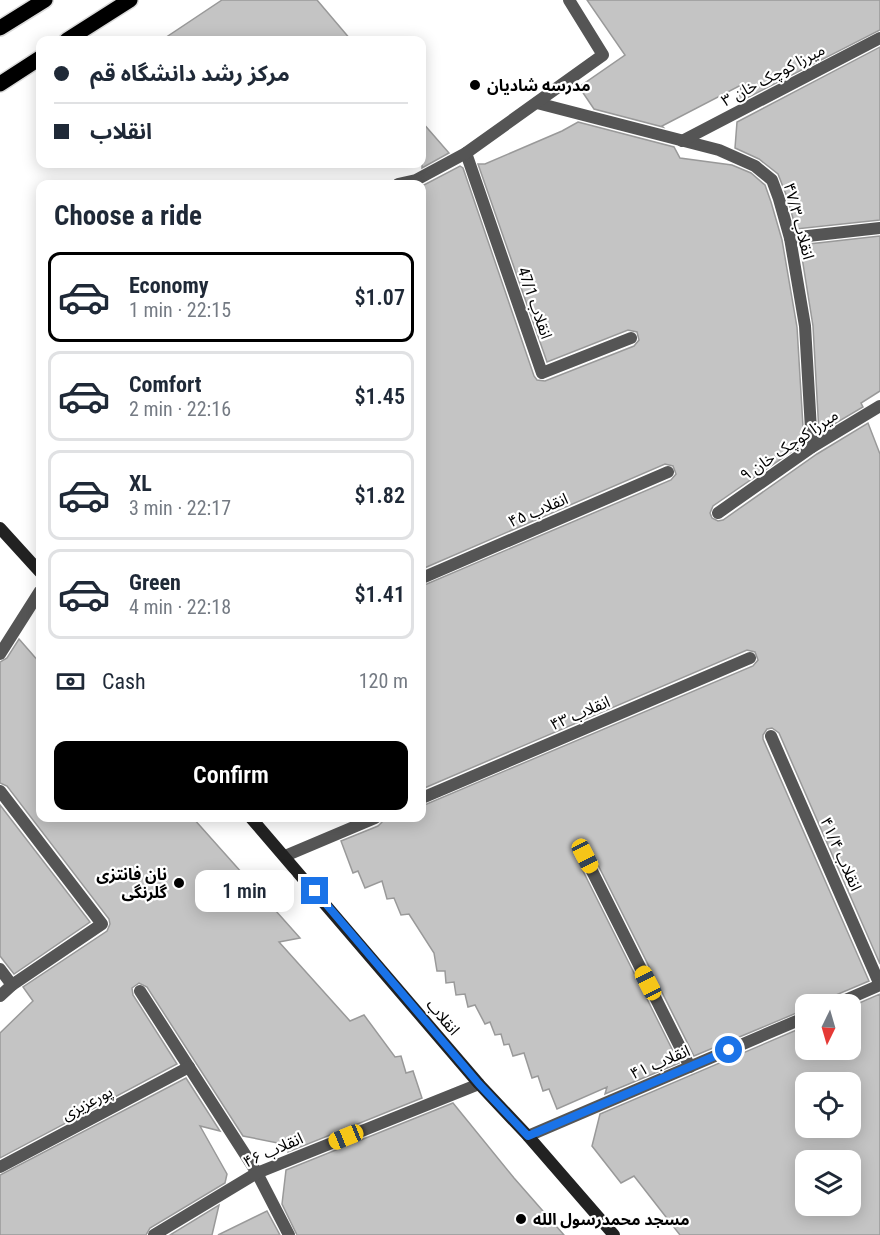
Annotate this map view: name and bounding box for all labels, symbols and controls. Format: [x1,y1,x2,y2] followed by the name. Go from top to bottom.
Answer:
[718,40,828,111] street label: میرزا کوچک خان ۳
[90,61,290,86] text: مرکز رشد دانشگاه قم
[487,76,591,95] place label: مدرسه شادیان
[468,78,482,92] marker: مدرسه شادیان
[90,119,152,144] text: انقلاب
[780,181,818,261] street label: انقلاب ۴۷/۳
[54,200,202,232] text: Choose a ride
[514,265,556,341] street label: انقلاب 47/1
[57,270,111,324] icon: car
[129,273,209,298] text: Economy
[354,285,405,310] text: $1.07
[129,298,231,322] text: 1 min · 22:15
[57,369,111,423] icon: car
[129,372,202,397] text: Comfort
[354,384,405,409] text: $1.45
[129,397,231,421] text: 2 min · 22:16
[736,405,842,486] street label: میرزا کوچک خان ۹
[57,468,111,522] icon: car
[129,471,152,496] text: XL
[354,483,405,508] text: $1.82
[505,489,571,531] street label: انقلاب ۴۵
[129,496,231,520] text: 3 min · 22:17
[57,567,111,621] icon: car
[129,570,181,595] text: Green
[354,582,405,607] text: $1.41
[129,595,231,619] text: 4 min · 22:18
[54,665,87,698] icon: cash
[102,669,146,694] text: Cash
[359,669,408,693] text: 120 m
[547,692,613,734] street label: انقلاب ۴۳
[54,741,408,810] button: Confirm
[816,814,866,894] street label: انقلاب ۴۱/۴
[569,836,601,876] car
[96,865,168,902] place label: نان فانتزی گلرنگی
[195,870,294,912] callout: 1 min
[172,876,186,890] marker: نان فانتزی گلرنگی
[301,877,328,904] route end
[222,879,267,903] text: 1 min
[632,963,664,1003] car
[795,994,861,1060] north arrow
[795,994,861,1216] map controls
[422,995,464,1039] street label: انقلاب
[715,1036,742,1063] route start
[627,1041,693,1083] street label: انقلاب ۴۱
[795,1072,861,1138] button: locate
[58,1082,116,1125] street label: پورعزیزی
[326,1122,366,1152] car
[240,1128,306,1172] street label: انقلاب ۴۶
[795,1150,861,1216] button: layers
[533,1210,690,1229] place label: مسجد محمدرسول الله
[514,1212,528,1226] marker: مسجد محمدرسول الله

